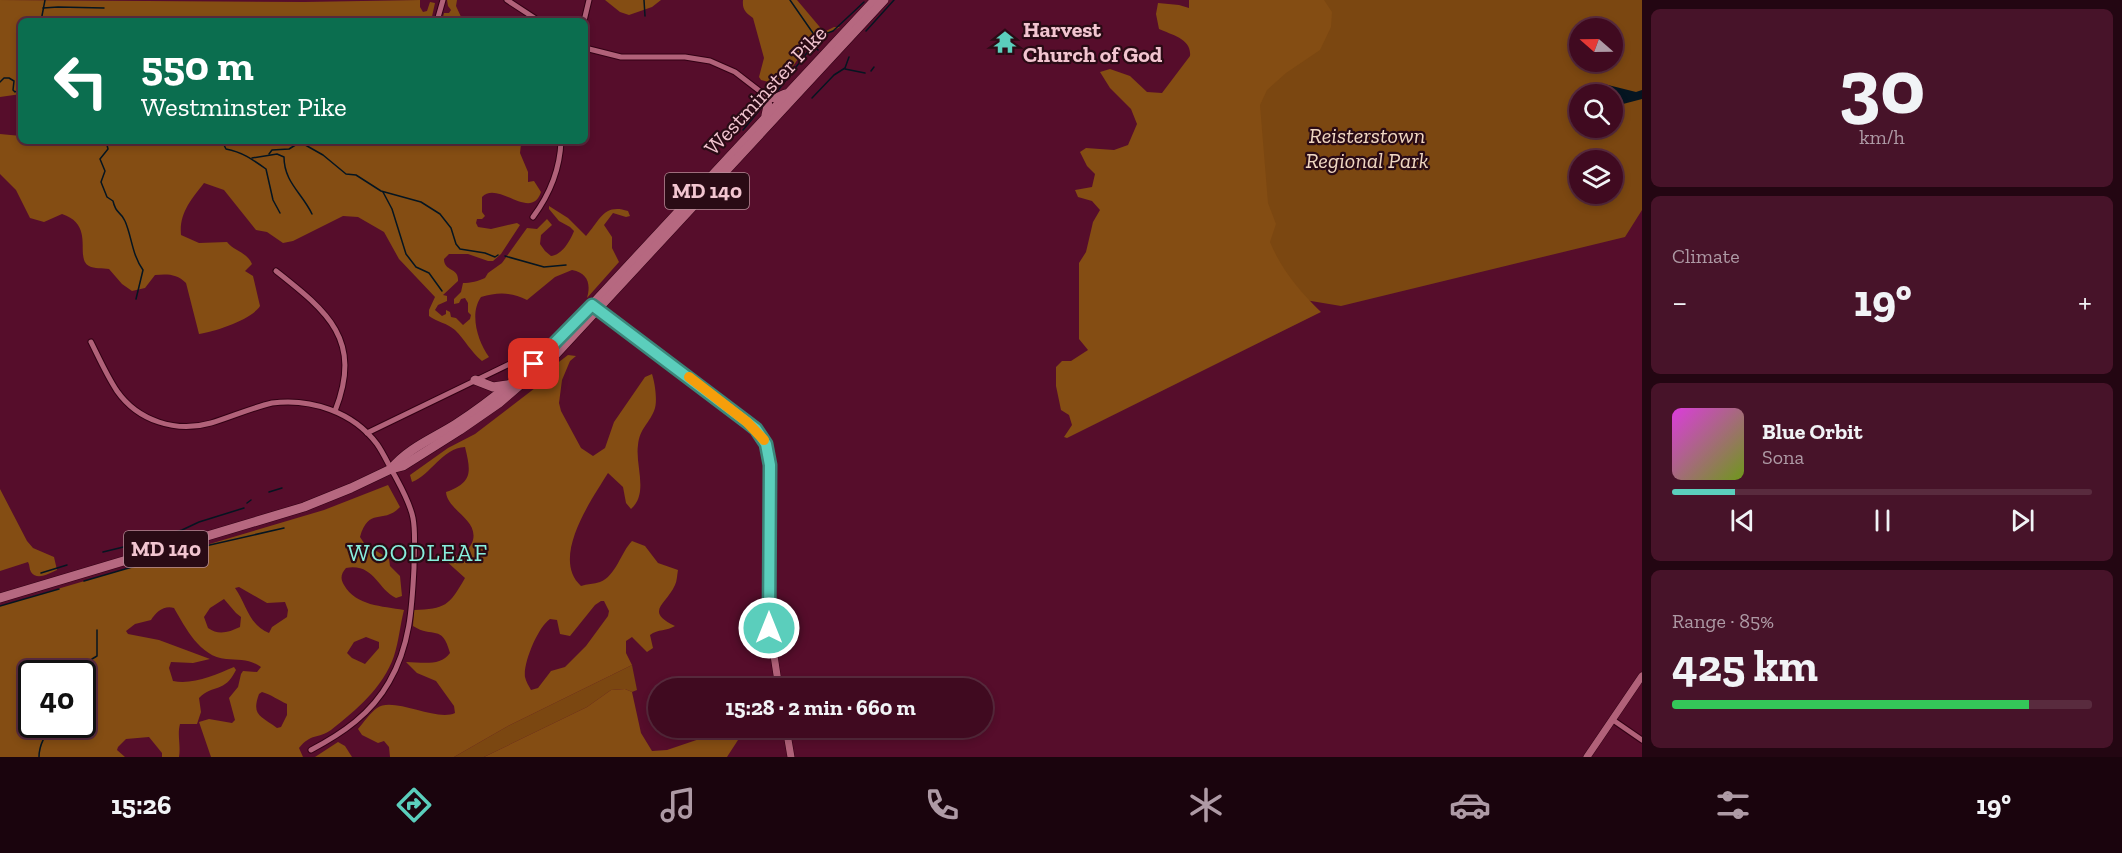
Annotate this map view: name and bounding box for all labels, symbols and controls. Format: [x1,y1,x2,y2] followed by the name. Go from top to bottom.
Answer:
[1023,16,1163,68] place label: Harvest Church of God
[1569,18,1623,72] north arrow
[1569,18,1623,204] map controls
[698,20,832,161] street label: Westminster Pike
[992,29,1018,55] temple icon: Harvest Church of God
[1839,39,1925,133] text: 30
[141,40,254,91] text: 550 m
[42,42,120,120] icon: left
[1569,84,1623,138] button: search
[141,91,347,123] text: Westminster Pike
[1305,122,1429,174] park label: Reisterstown Regional Park
[1859,125,1905,149] text: km/h
[1569,150,1623,204] button: layers
[665,173,749,209] road number: MD 140
[1672,244,1740,268] text: Climate
[1854,274,1912,328] text: 19°
[1672,282,1687,321] text: −
[2078,282,2092,321] text: +
[508,338,559,389] pin
[517,347,550,380] icon: arrive
[1762,418,1862,445] text: Blue Orbit
[1762,445,1804,469] text: Sona
[1726,504,1759,537] icon: previous
[1866,504,1899,537] icon: pause
[2006,504,2039,537] icon: next
[124,531,208,567] road number: MD 140
[347,538,489,567] district label: WOODLEAF
[737,596,801,660] position arrow
[1672,609,1774,633] text: Range · 85%
[1672,639,1818,693] text: 425 km
[18,660,96,738] speed limit sign: 40
[725,694,916,721] text: 15:28 · 2 min · 660 m
[393,784,435,826] icon: directions
[657,784,699,826] icon: music
[921,784,963,826] icon: phone
[1185,784,1227,826] icon: climate
[1449,784,1491,826] icon: car
[1712,784,1754,826] icon: filters
[111,789,172,821] text: 15:26
[1976,789,2011,821] text: 19°

